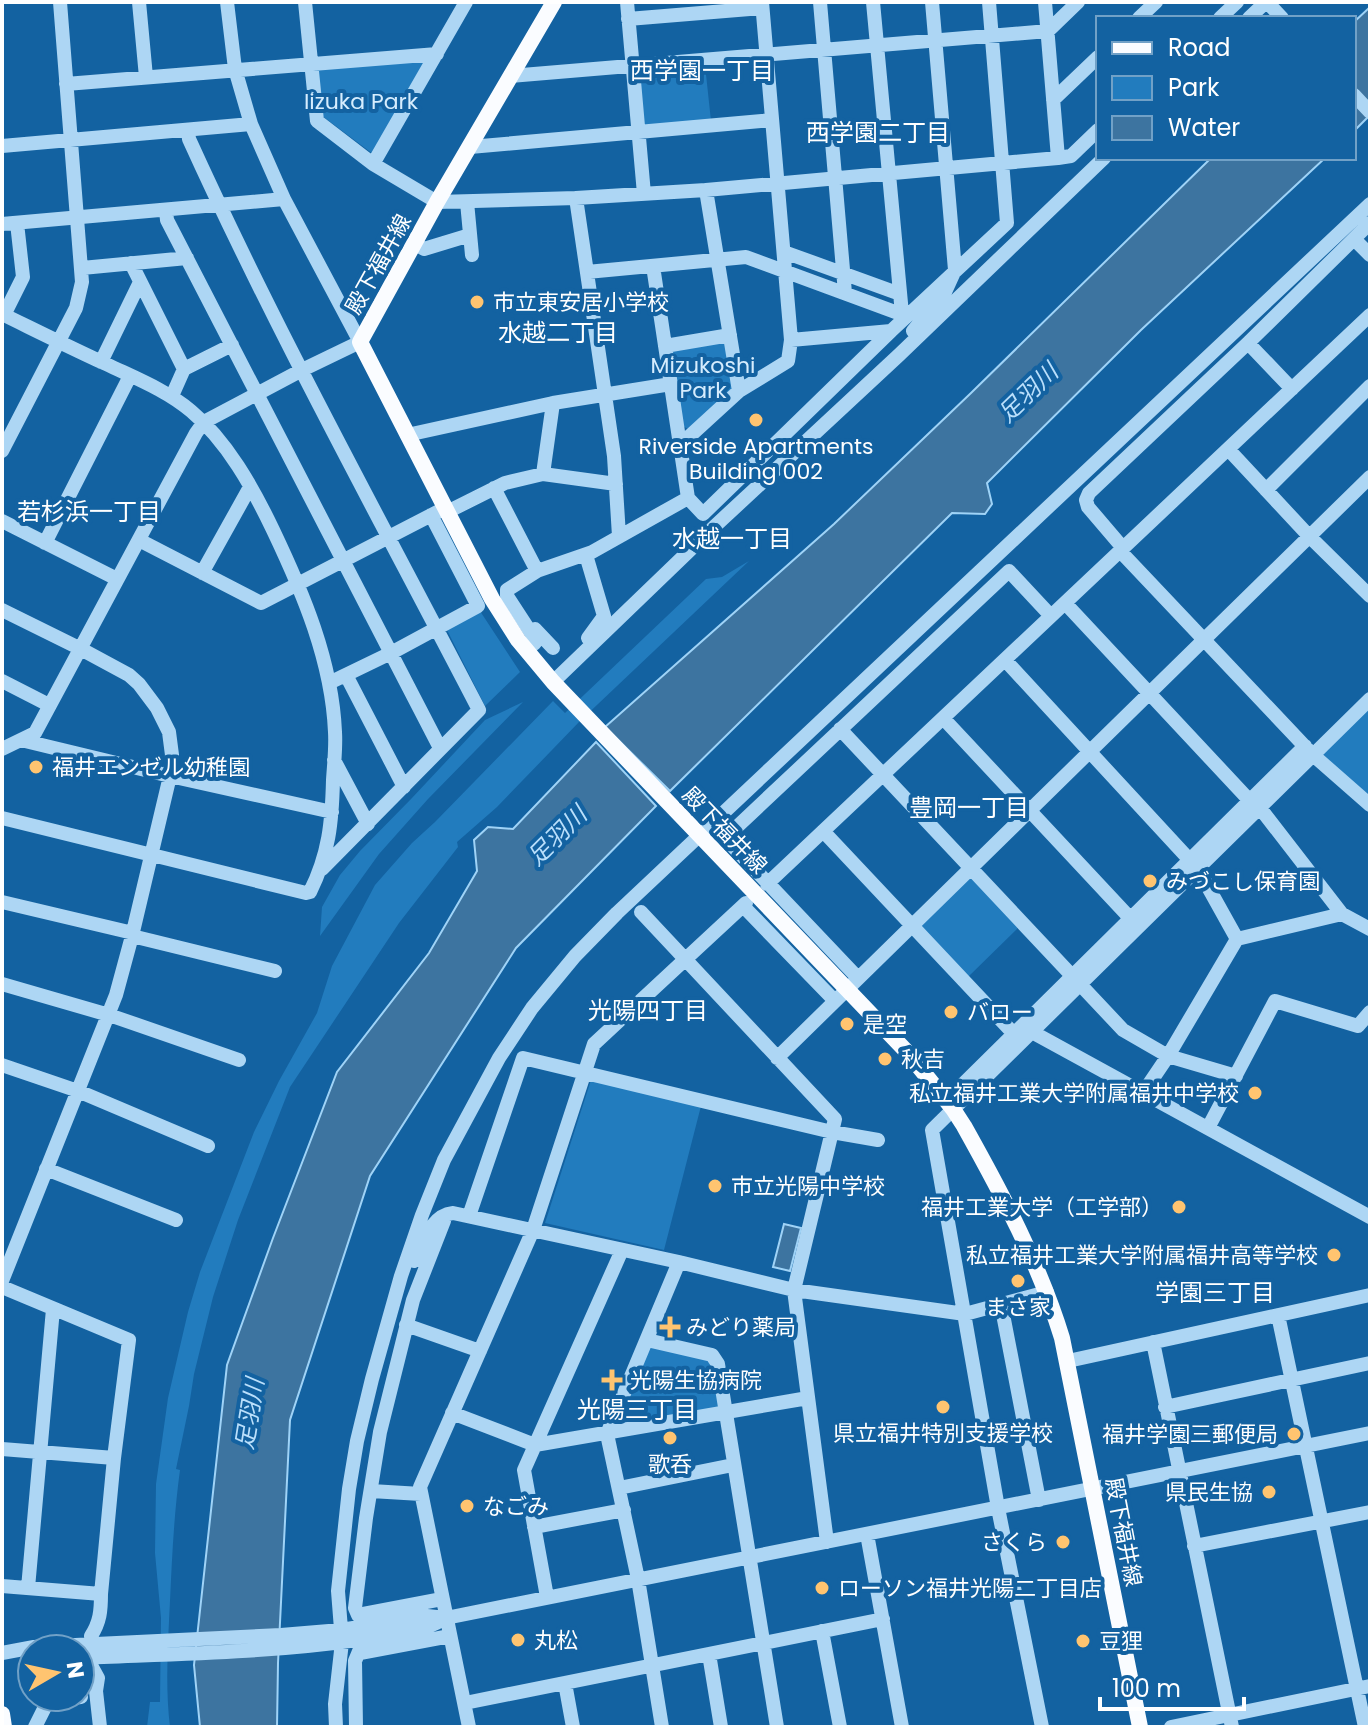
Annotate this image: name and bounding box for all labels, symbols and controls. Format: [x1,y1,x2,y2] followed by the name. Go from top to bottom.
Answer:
[1096,16,1356,160] legend
[1168,31,1230,64] text: Road
[630,54,774,87] district label: 西学園一丁目
[1168,71,1220,104] text: Park
[304,86,419,117] park label: Iizuka Park
[1168,111,1240,144] text: Water
[806,116,950,149] district label: 西学園二丁目
[338,209,419,320] street label: 殿下福井線
[493,287,669,318] place label: 市立東安居小学校
[468,293,486,311] marker: 市立東安居小学校
[498,316,618,349] district label: 水越二丁目
[651,350,755,406] park label: Mizukoshi Park
[990,354,1067,430] water label: 足羽川
[747,411,765,429] marker: Riverside Apartments Building 002
[639,431,873,487] place label: Riverside Apartments Building 002
[17,495,161,528] district label: 若杉浜一丁目
[672,522,792,555] district label: 水越一丁目
[52,752,250,783] place label: 福井エンゼル幼稚園
[27,758,45,776] marker: 福井エンゼル幼稚園
[675,780,774,881] street label: 殿下福井線
[909,791,1029,824] district label: 豊岡一丁目
[520,796,596,873] water label: 足羽川
[1166,866,1320,897] place label: みづこし保育園
[1141,872,1159,890] marker: みづこし保育園
[588,994,708,1027] district label: 光陽四丁目
[967,997,1033,1028] place label: バロー
[942,1003,960,1021] marker: バロー
[863,1009,907,1040] place label: 是空
[838,1015,856,1033] marker: 是空
[901,1044,945,1075] place label: 秋吉
[876,1050,894,1068] marker: 秋吉
[909,1078,1239,1109] place label: 私立福井工業大学附属福井中学校
[1246,1084,1264,1102] marker: 私立福井工業大学附属福井中学校
[731,1171,885,1202] place label: 市立光陽中学校
[706,1177,724,1195] marker: 市立光陽中学校
[921,1192,1163,1223] place label: 福井工業大学（工学部）
[1170,1198,1188,1216] marker: 福井工業大学（工学部）
[966,1240,1318,1271] place label: 私立福井工業大学附属福井高等学校
[1325,1246,1343,1264] marker: 私立福井工業大学附属福井高等学校
[1009,1272,1027,1290] marker: まさ家
[1155,1276,1275,1309] district label: 学園三丁目
[985,1292,1051,1323] place label: まさ家
[686,1312,796,1343] place label: みどり薬局
[661,1318,679,1336] marker: みどり薬局
[630,1365,762,1396] place label: 光陽生協病院
[601,1369,623,1391] marker: 光陽生協病院
[228,1373,272,1452] water label: 足羽川
[577,1393,697,1426] district label: 光陽三丁目
[934,1398,952,1416] marker: 県立福井特別支援学校
[833,1418,1053,1449] place label: 県立福井特別支援学校
[1102,1419,1278,1450] place label: 福井学園三郵便局
[1285,1425,1303,1443] marker: 福井学園三郵便局
[661,1429,679,1447] marker: 歌呑
[648,1449,692,1480] place label: 歌呑
[1098,1475,1149,1589] street label: 殿下福井線
[1165,1477,1253,1508] place label: 県民生協
[1260,1483,1278,1501] marker: 県民生協
[483,1491,549,1522] place label: なごみ
[458,1497,476,1515] marker: なごみ
[981,1527,1047,1558] place label: さくら
[1054,1533,1072,1551] marker: さくら
[838,1573,1102,1604] place label: ローソン福井光陽二丁目店
[813,1579,831,1597] marker: ローソン福井光陽二丁目店
[534,1625,578,1656] place label: 丸松
[1099,1626,1143,1657] place label: 豆狸
[509,1631,527,1649] marker: 丸松
[1074,1632,1092,1650] marker: 豆狸
[16,1633,96,1713] north arrow
[59,1659,92,1681] text: N
[1100,1661,1244,1711] scale bar
[1112,1672,1181,1705] text: 100 m

